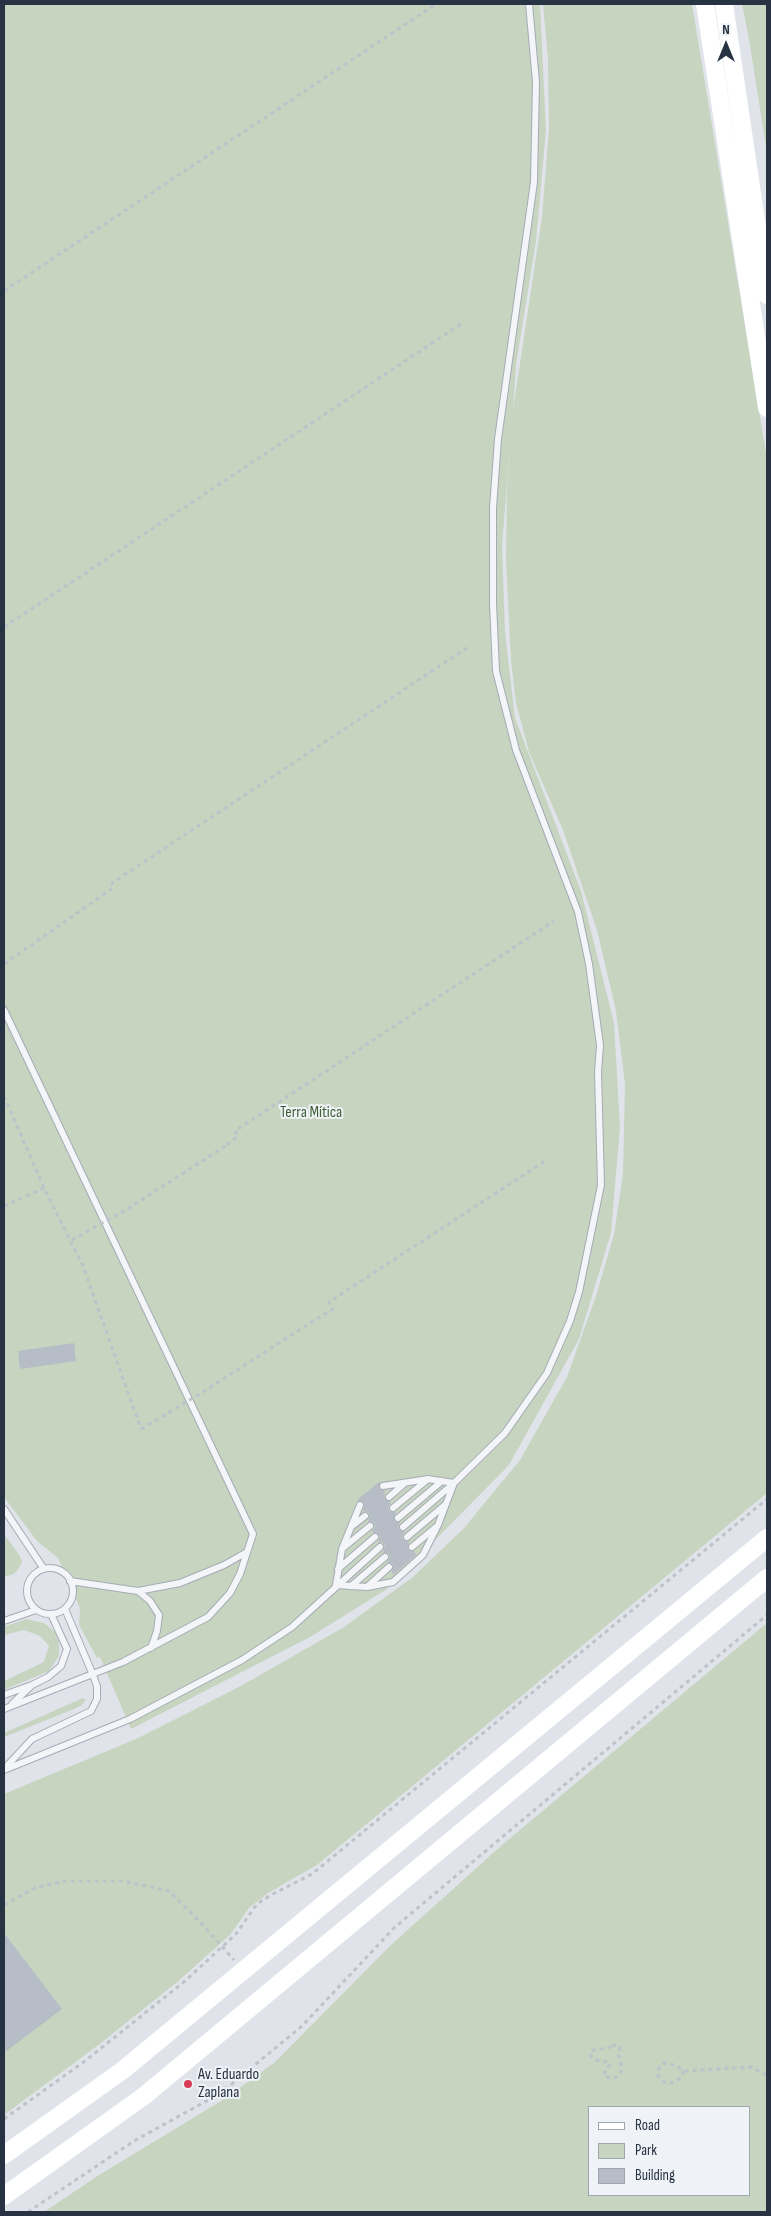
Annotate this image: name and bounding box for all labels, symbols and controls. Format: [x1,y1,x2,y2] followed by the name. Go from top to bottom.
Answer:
[701,20,751,70] north arrow
[722,21,730,38] text: N
[280,1103,342,1123] park label: Terra Mítica
[198,2065,259,2103] place label: Av. Eduardo Zaplana
[182,2078,194,2090] marker: Av. Eduardo Zaplana
[588,2106,751,2196] legend
[635,2116,660,2135] text: Road
[635,2141,657,2160] text: Park
[635,2166,675,2185] text: Building

